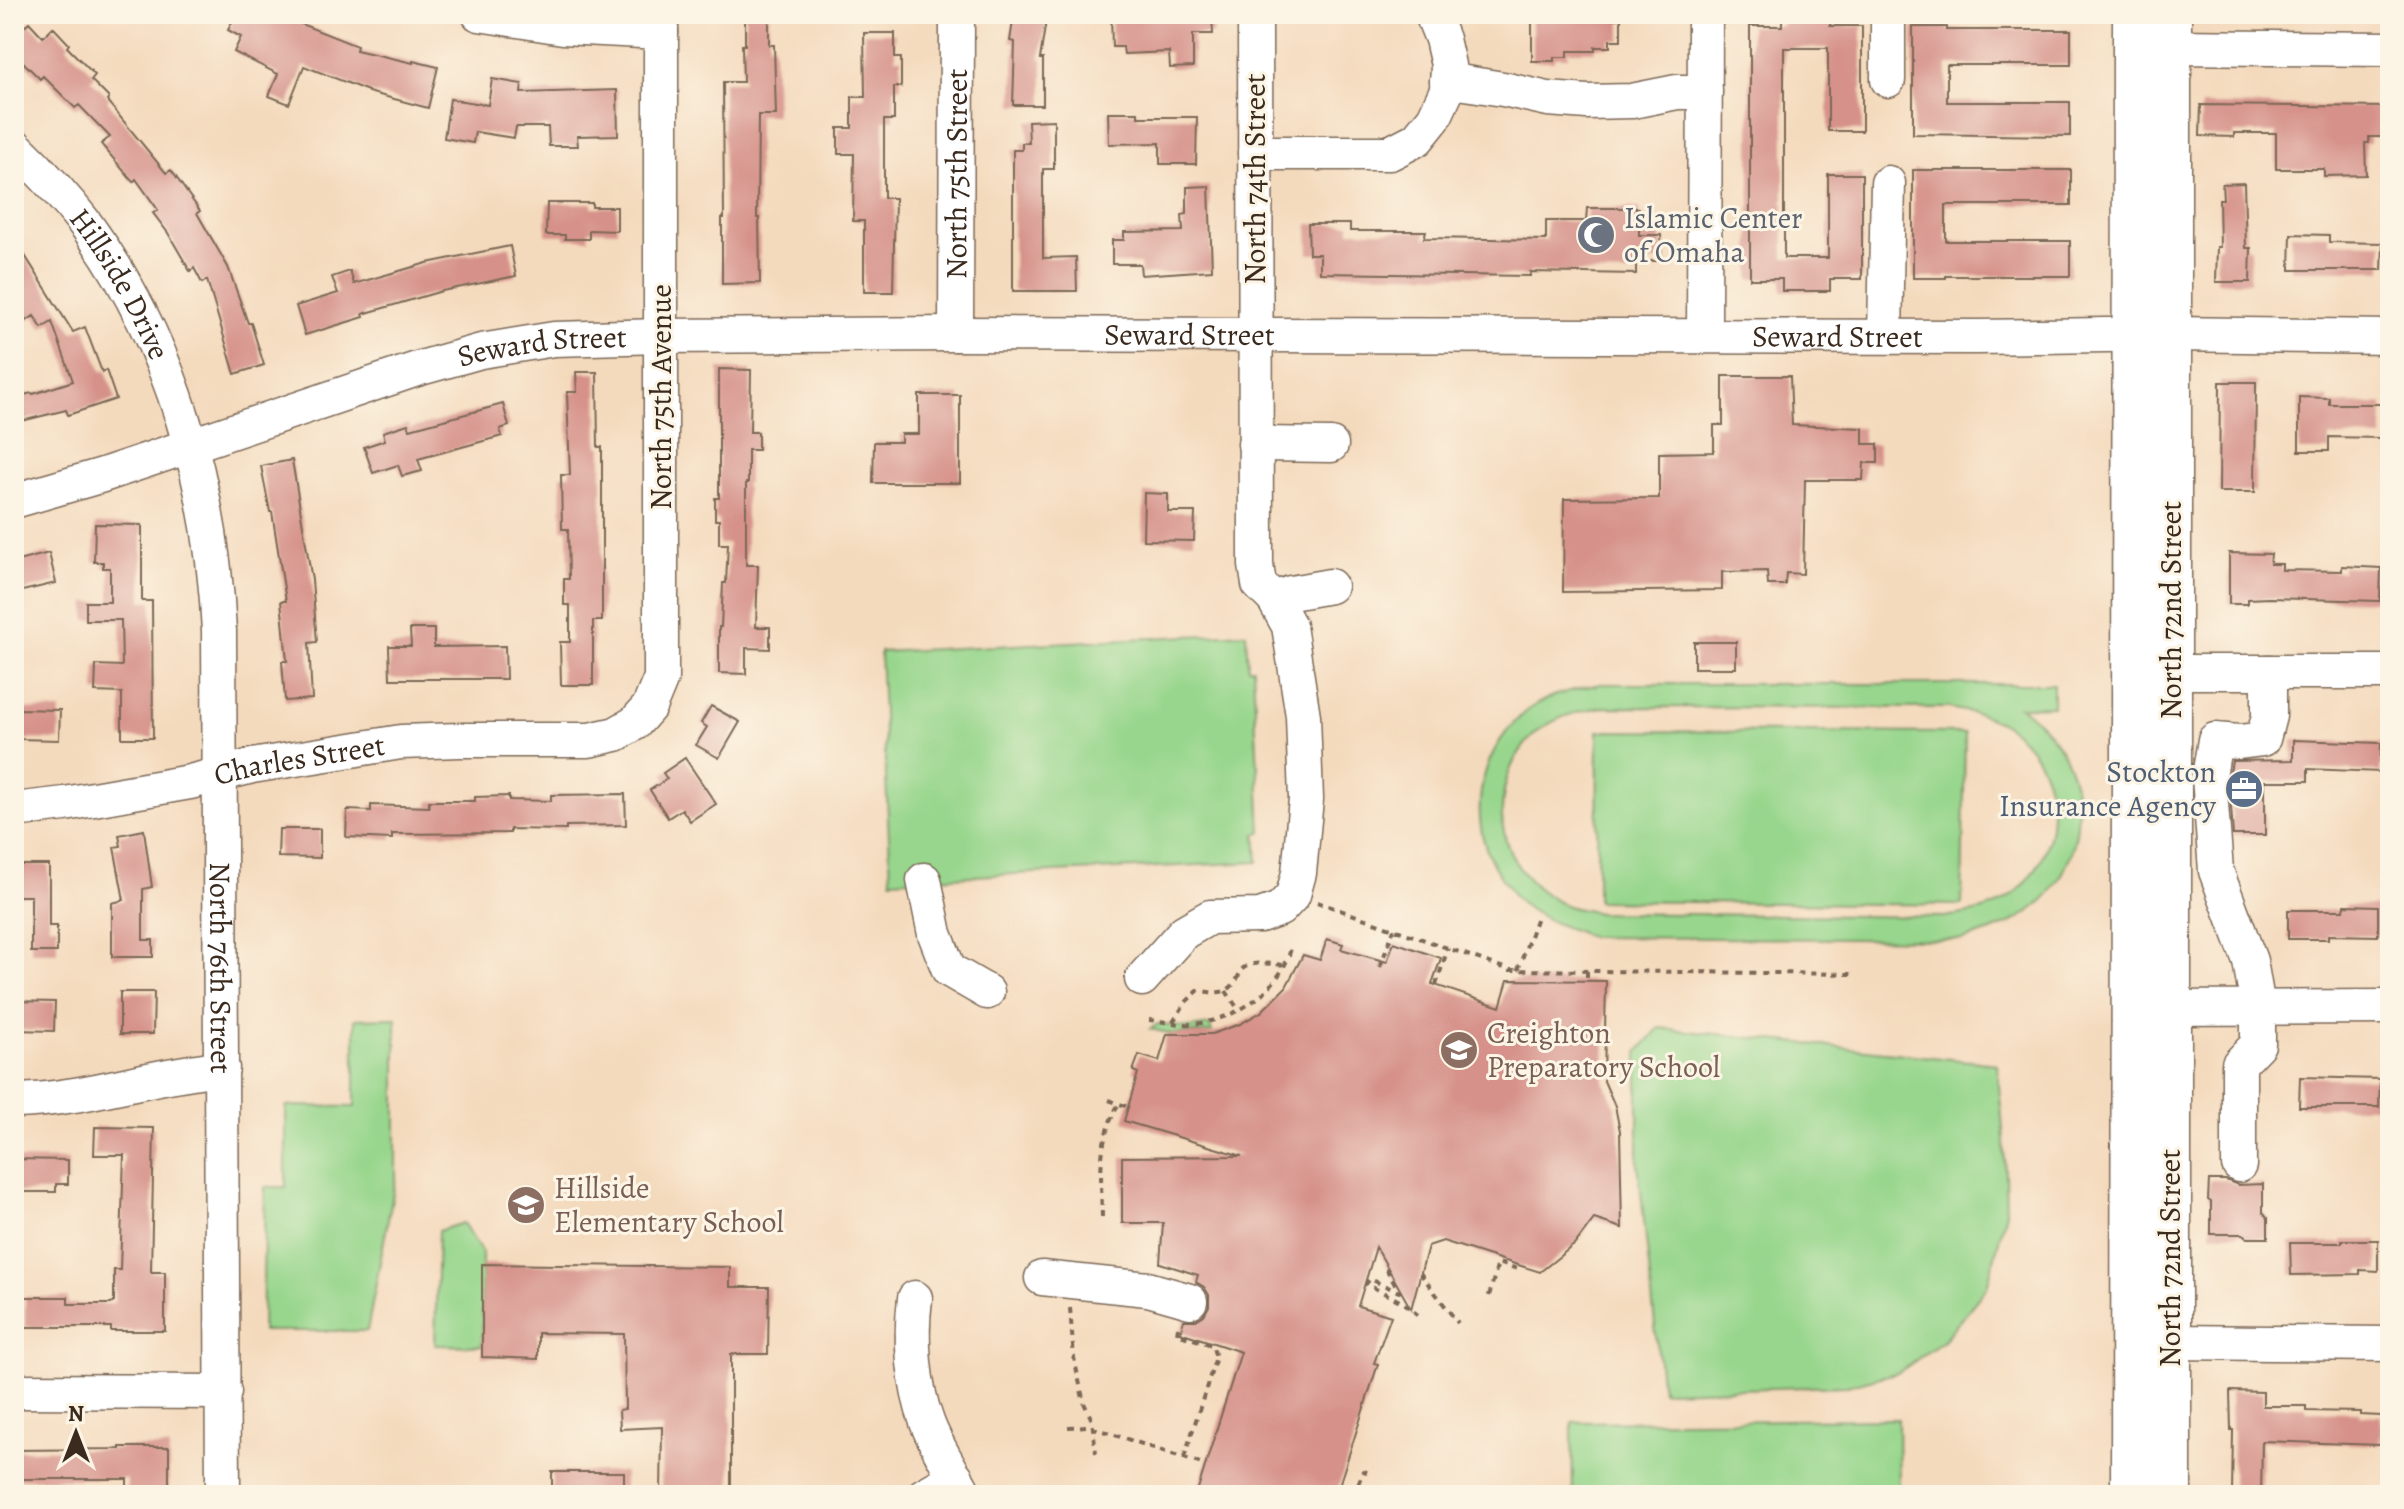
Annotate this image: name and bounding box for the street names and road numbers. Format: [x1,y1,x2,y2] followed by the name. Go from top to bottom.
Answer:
[936,69,977,279] street label: North 75th Street
[1235,73,1275,285] street label: North 74th Street
[60,200,179,366] street label: Hillside Drive
[641,284,681,510] street label: North 75th Avenue
[1104,314,1275,355] street label: Seward Street
[1752,316,1923,357] street label: Seward Street
[453,317,627,377] street label: Seward Street
[2151,501,2191,719] street label: North 72nd Street
[209,725,388,795] street label: Charles Street
[200,862,241,1074] street label: North 76th Street
[2150,1149,2190,1367] street label: North 72nd Street

